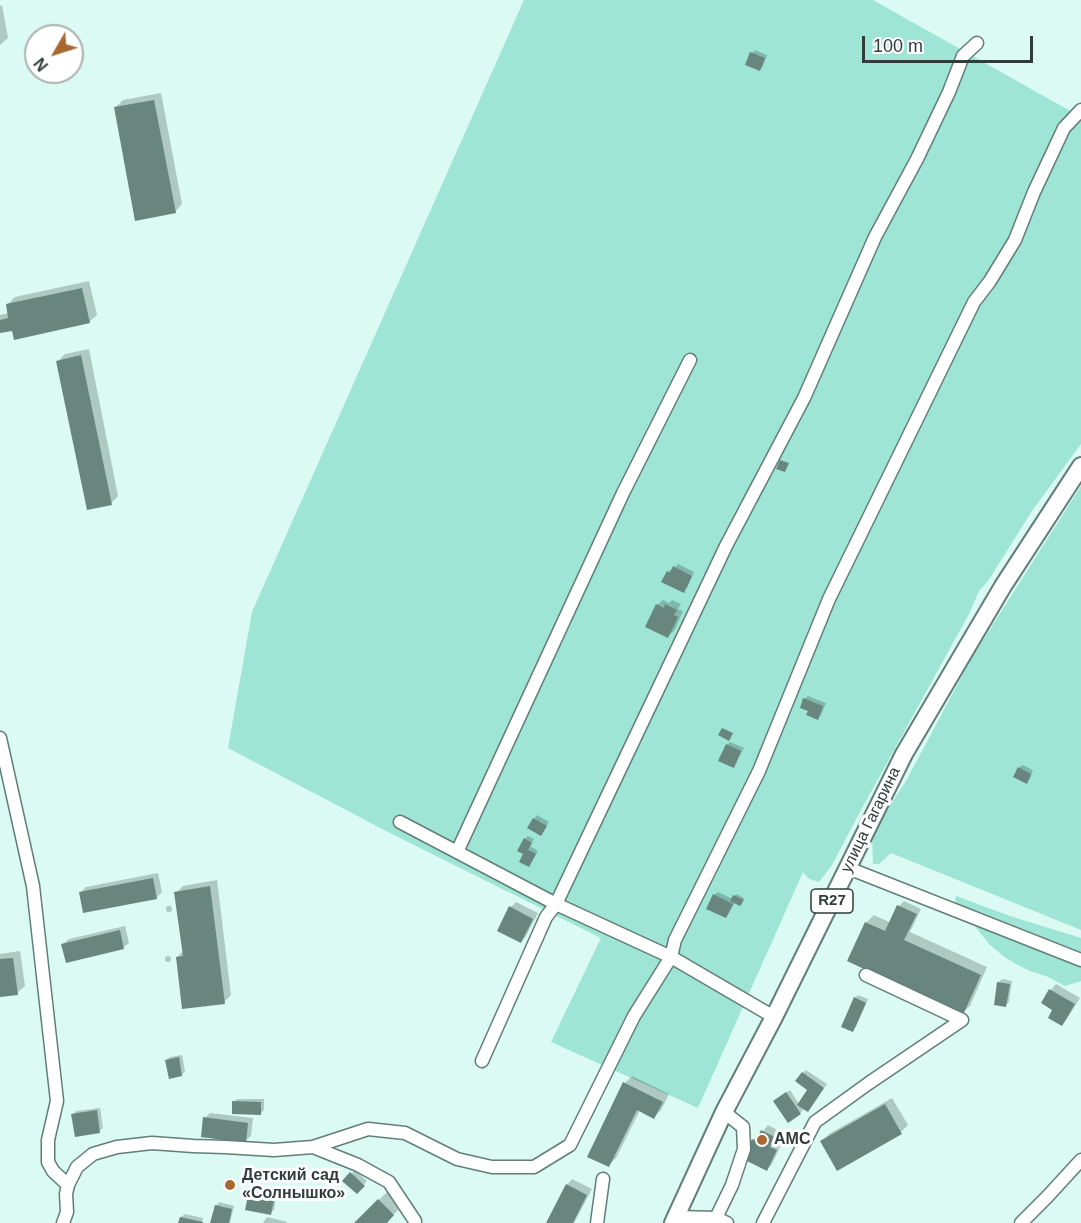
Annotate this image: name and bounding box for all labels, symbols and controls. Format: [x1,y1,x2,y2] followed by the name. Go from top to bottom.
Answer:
[24,24,84,84] north arrow
[865,24,1036,62] scale bar
[873,36,923,56] text: 100 m
[31,55,51,74] text: N
[837,764,905,876] street label: улица Гагарина
[811,889,853,913] road number: R27
[774,1130,810,1150] place label: AMC
[755,1133,769,1147] marker: AMC
[242,1166,345,1204] place label: Детский сад «Солнышко»
[223,1178,237,1192] marker: Детский сад «Солнышко»

